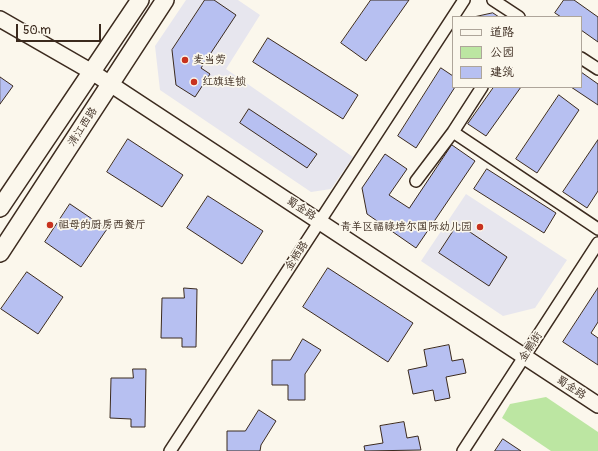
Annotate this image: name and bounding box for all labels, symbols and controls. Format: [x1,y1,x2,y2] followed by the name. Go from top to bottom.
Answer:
[18,16,103,42] scale bar
[452,16,582,88] legend
[23,23,51,38] text: 50 m
[490,25,514,40] text: 道路
[490,45,514,60] text: 公园
[193,53,226,67] place label: 麦当劳
[180,55,190,65] marker: 麦当劳
[490,65,514,80] text: 建筑
[202,75,246,89] place label: 红旗连锁
[189,77,199,87] marker: 红旗连锁
[65,105,101,149] street label: 清江西路
[284,194,318,224] street label: 蜀金路
[58,218,146,232] place label: 祖母的厨房西餐厅
[45,220,55,230] marker: 祖母的厨房西餐厅
[340,220,472,234] place label: 青羊区福禄培尔国际幼儿园
[475,222,485,232] marker: 青羊区福禄培尔国际幼儿园
[282,239,312,273] street label: 金栖路
[516,330,546,364] street label: 金鹏街
[554,373,588,403] street label: 蜀金路

